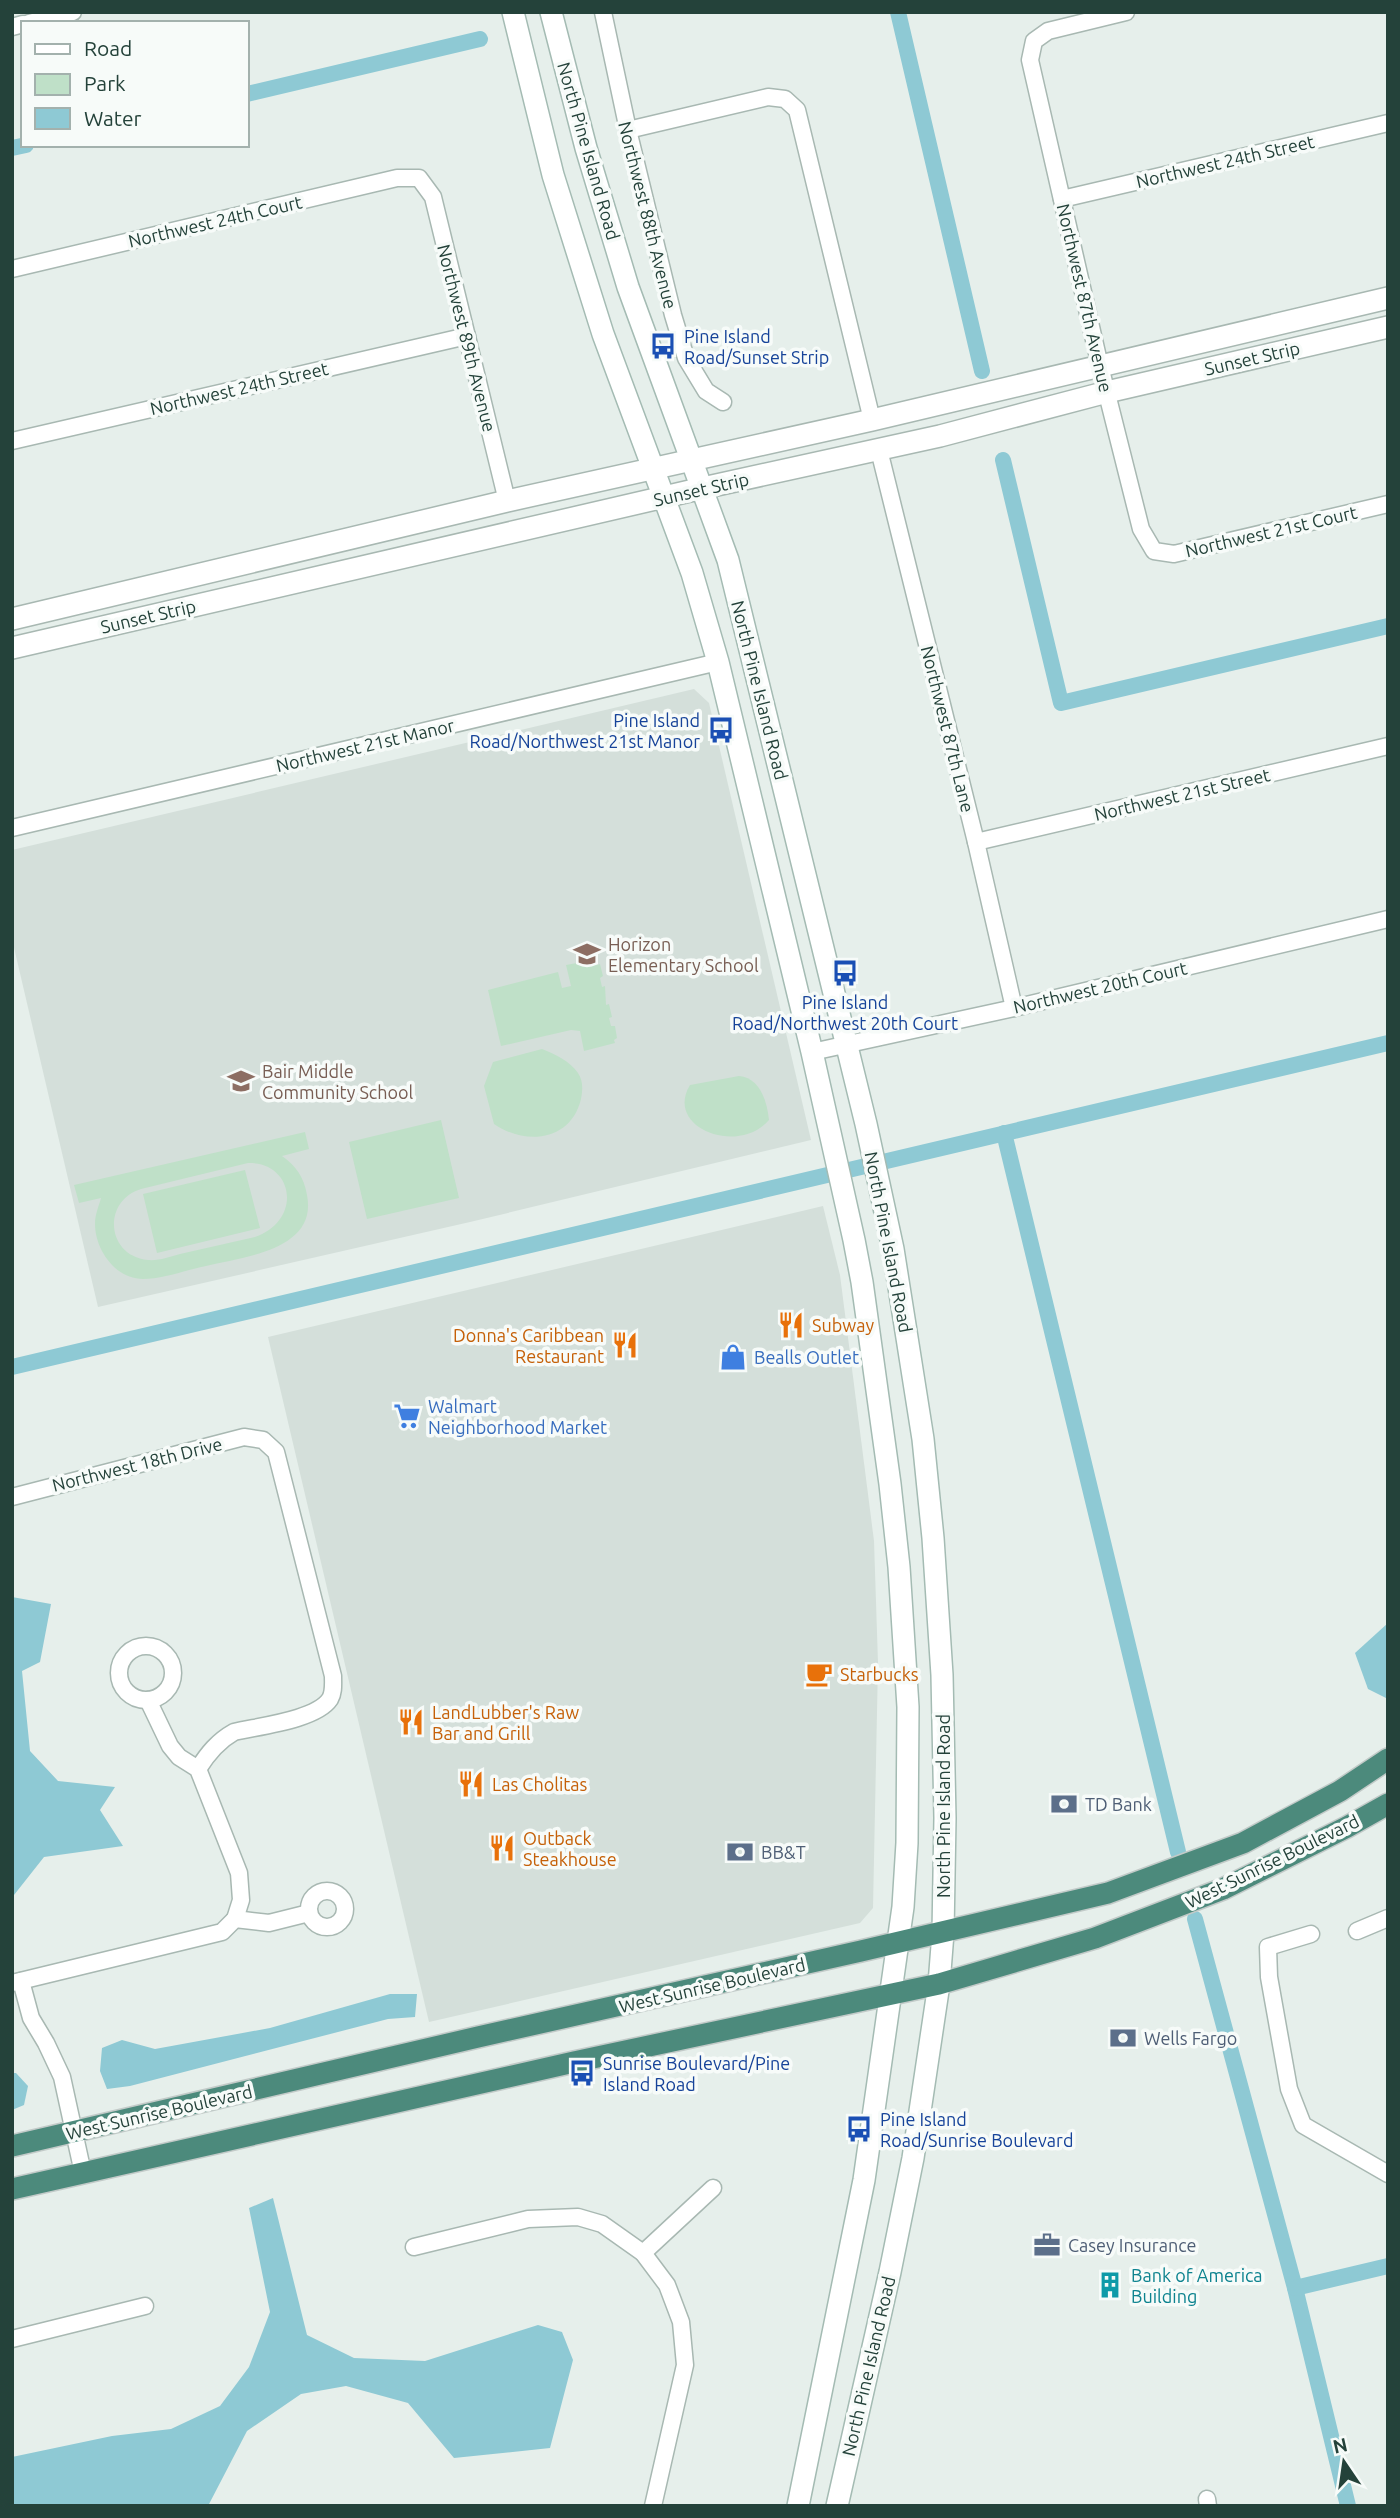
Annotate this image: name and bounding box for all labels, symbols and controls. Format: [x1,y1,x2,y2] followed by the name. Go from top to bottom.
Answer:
[21,21,248,147] legend
[84,36,132,60] text: Road
[554,60,624,242] street label: North Pine Island Road
[84,71,126,95] text: Park
[84,106,142,130] text: Water
[615,119,681,311] street label: Northwest 88th Avenue
[1134,131,1316,191] street label: Northwest 24th Street
[126,191,304,251] street label: Northwest 24th Court
[1054,202,1116,394] street label: Northwest 87th Avenue
[434,242,500,434] street label: Northwest 89th Avenue
[684,326,829,367] place label: Pine Island Road/Sunset Strip
[648,331,678,361] bus stop icon: Pine Island Road/Sunset Strip
[1202,337,1302,379] street label: Sunset Strip
[148,358,330,418] street label: Northwest 24th Street
[651,468,751,510] street label: Sunset Strip
[1183,502,1359,560] street label: Northwest 21st Court
[98,595,198,637] street label: Sunset Strip
[728,598,792,782] street label: North Pine Island Road
[918,644,978,814] street label: Northwest 87th Lane
[470,710,700,751] place label: Pine Island Road/Northwest 21st Manor
[274,715,456,775] street label: Northwest 21st Manor
[706,715,736,745] bus stop icon: Pine Island Road/Northwest 21st Manor
[1092,764,1272,824] street label: Northwest 21st Street
[608,934,759,975] place label: Horizon Elementary School
[572,939,602,969] school or university icon: Horizon Elementary School
[1011,957,1189,1017] street label: Northwest 20th Court
[830,958,860,988] bus stop icon: Pine Island Road/Northwest 20th Court
[732,992,958,1033] place label: Pine Island Road/Northwest 20th Court
[262,1061,414,1102] place label: Bair Middle Community School
[226,1066,256,1096] school or university icon: Bair Middle Community School
[862,1150,916,1334] street label: North Pine Island Road
[776,1310,806,1340] restaurant icon: Subway
[812,1315,874,1335] place label: Subway
[453,1325,604,1366] place label: Donna's Caribbean Restaurant
[610,1330,640,1360] restaurant icon: Donna's Caribbean Restaurant
[718,1342,748,1372] shop icon: Bealls Outlet
[754,1347,859,1367] place label: Bealls Outlet
[428,1396,607,1437] place label: Walmart Neighborhood Market
[392,1401,422,1431] supermarket icon: Walmart Neighborhood Market
[50,1433,224,1495] street label: Northwest 18th Drive
[804,1659,834,1689] cafe icon: Starbucks
[840,1664,919,1684] place label: Starbucks
[432,1702,579,1743] place label: LandLubber's Raw Bar and Grill
[396,1707,426,1737] restaurant icon: LandLubber's Raw Bar and Grill
[933,1714,953,1898] street label: North Pine Island Road
[456,1769,486,1799] restaurant icon: Las Cholitas
[492,1774,588,1794] place label: Las Cholitas
[1049,1789,1079,1819] bank icon: TD Bank
[1085,1794,1152,1814] place label: TD Bank
[1182,1810,1362,1912] street label: West Sunrise Boulevard
[523,1828,617,1869] place label: Outback Steakhouse
[487,1833,517,1863] restaurant icon: Outback Steakhouse
[725,1837,755,1867] bank icon: BB&T
[761,1842,806,1862] place label: BB&T
[617,1954,807,2016] street label: West Sunrise Boulevard
[1108,2023,1138,2053] bank icon: Wells Fargo
[1144,2028,1237,2048] place label: Wells Fargo
[603,2053,790,2094] place label: Sunrise Boulevard/Pine Island Road
[567,2058,597,2088] bus stop icon: Sunrise Boulevard/Pine Island Road
[64,2081,254,2143] street label: West Sunrise Boulevard
[880,2109,1073,2150] place label: Pine Island Road/Sunrise Boulevard
[844,2114,874,2144] bus stop icon: Pine Island Road/Sunrise Boulevard
[1032,2230,1062,2260] office icon: Casey Insurance
[1068,2235,1196,2255] place label: Casey Insurance
[1131,2265,1263,2306] place label: Bank of America Building
[1095,2270,1125,2300] building icon: Bank of America Building
[838,2274,898,2458] street label: North Pine Island Road
[1309,2427,1379,2497] north arrow
[1331,2433,1350,2458] text: N

